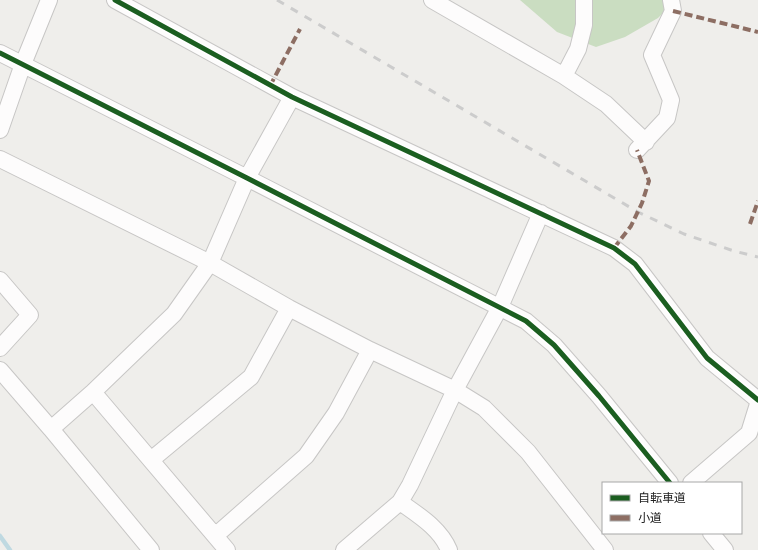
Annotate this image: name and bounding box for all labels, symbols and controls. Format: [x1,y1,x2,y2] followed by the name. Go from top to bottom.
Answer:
[602,482,742,534] legend
[638,490,686,506] text: 自転車道
[638,510,662,526] text: 小道

